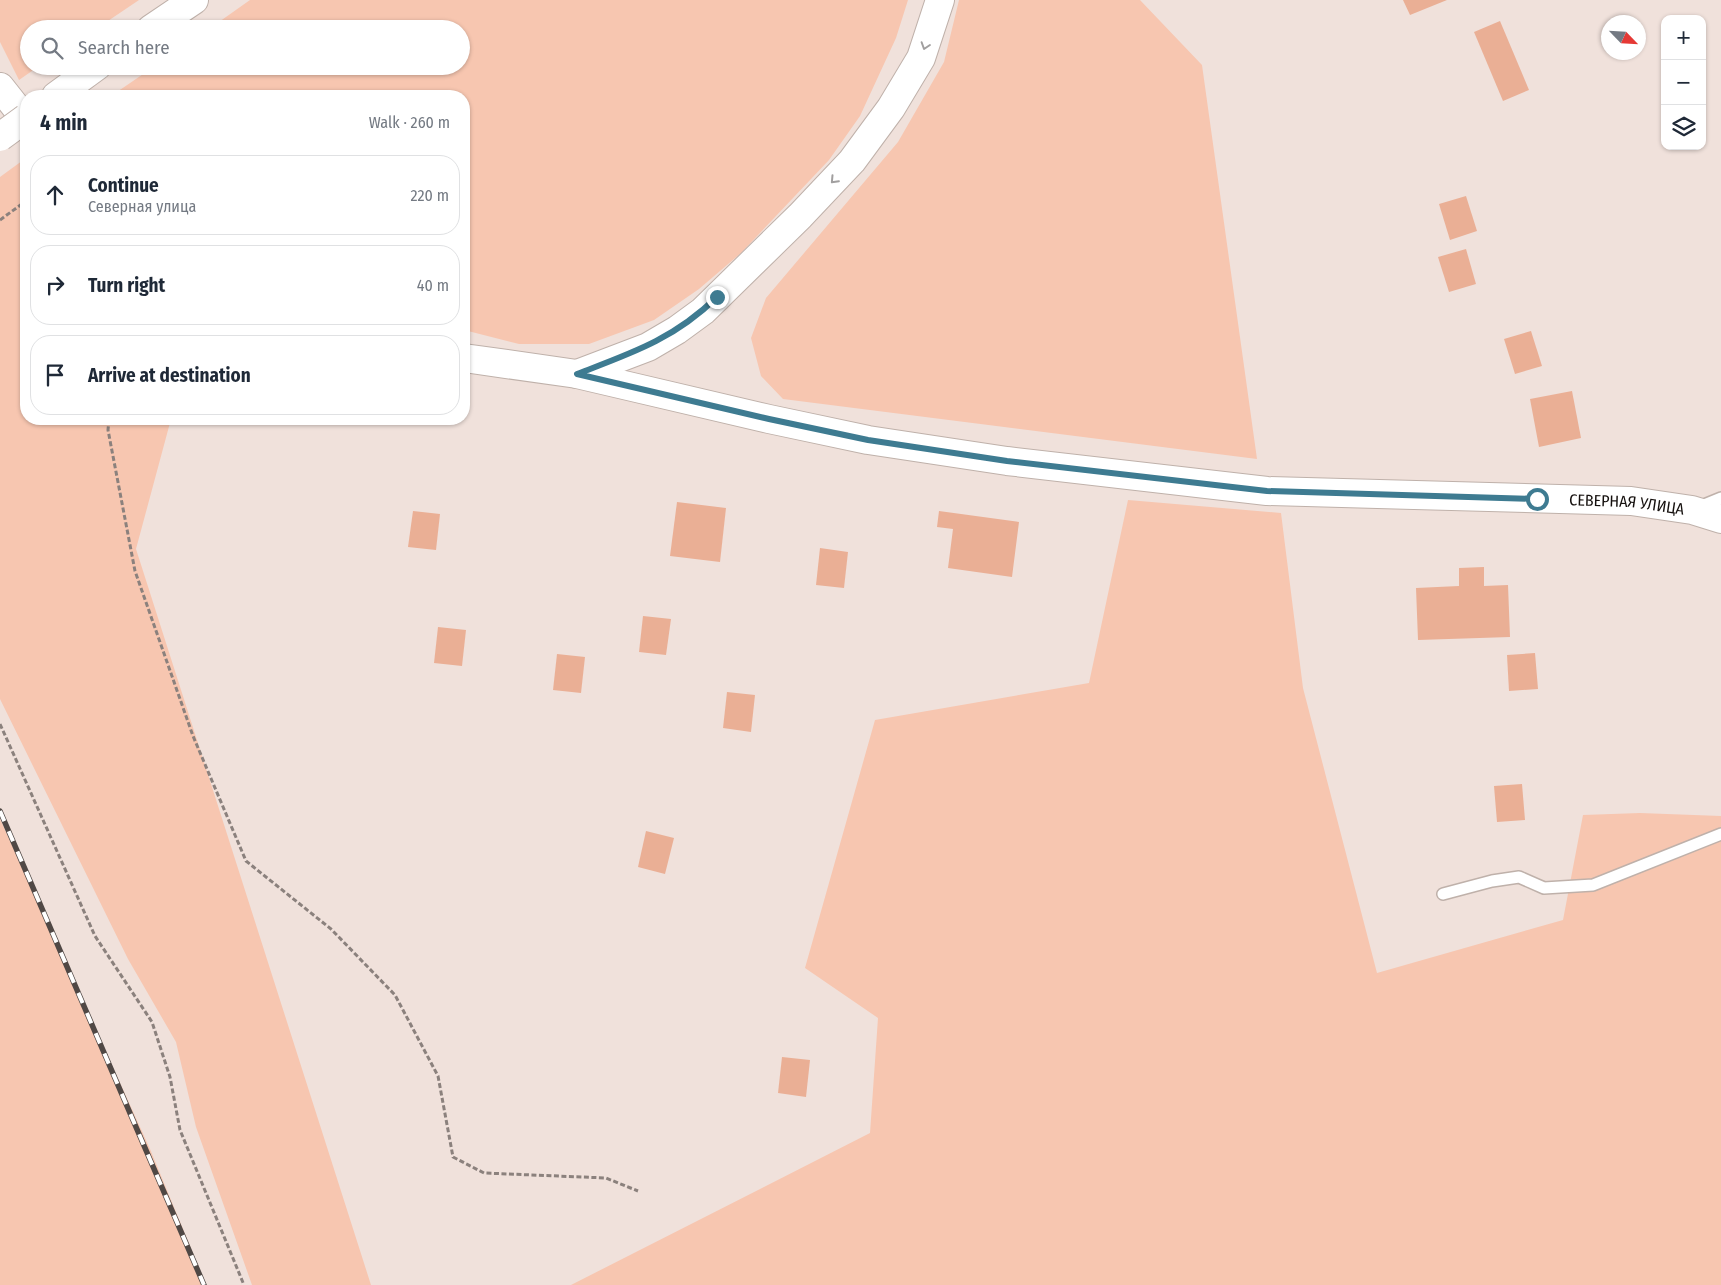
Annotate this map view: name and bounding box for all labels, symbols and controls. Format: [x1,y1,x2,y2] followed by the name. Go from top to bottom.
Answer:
[1601,15,1646,60] north arrow
[1661,15,1706,150] map controls
[1661,15,1706,60] button: +
[20,20,470,75] search box
[38,34,66,62] icon: search
[78,36,170,59] text: Search here
[921,42,931,50] one-way arrow
[1661,60,1706,105] button: −
[1661,105,1706,150] button: layers
[40,110,88,136] text: 4 min
[369,113,450,132] text: Walk · 260 m
[88,174,159,197] text: Continue
[831,174,840,183] one-way arrow
[41,181,69,209] icon: ahead
[410,186,449,205] text: 220 m
[88,197,196,216] text: Северная улица
[41,271,69,299] icon: right
[88,274,165,297] text: Turn right
[417,276,449,295] text: 40 m
[706,286,729,309] route end
[41,361,69,389] icon: arrive
[88,364,251,387] text: Arrive at destination
[1526,488,1549,511] route start
[1569,490,1686,518] street label: СЕВЕРНАЯ УЛИЦА

